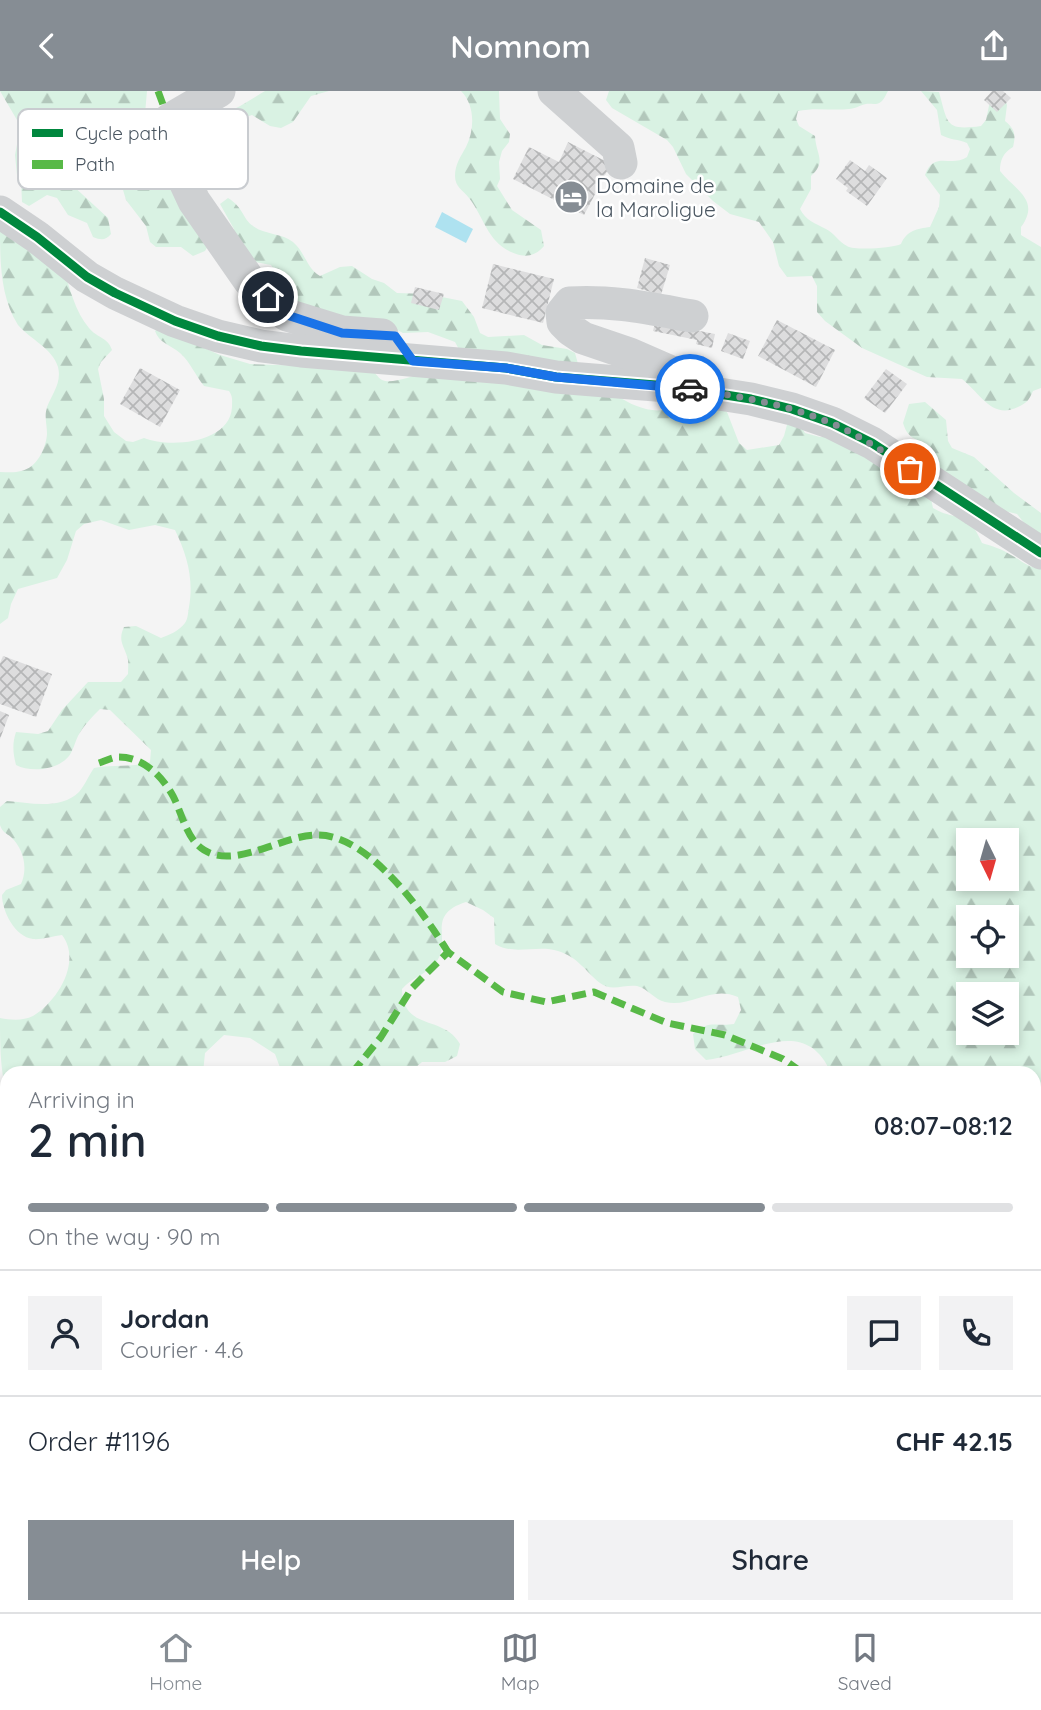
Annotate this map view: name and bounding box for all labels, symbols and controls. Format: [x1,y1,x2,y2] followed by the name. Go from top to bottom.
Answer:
[450,26,591,66] text: Nomnom
[28,27,66,65] icon: back
[975,27,1013,65] icon: share
[18,109,248,189] legend
[75,121,168,145] text: Cycle path
[75,152,115,176] text: Path
[596,172,716,222] place label: Domaine de la Maroligue
[552,178,590,216] hotel icon: Domaine de la Maroligue
[238,267,298,327] pin
[249,278,287,316] icon: home
[655,354,725,424] courier
[671,370,709,408] icon: car
[880,439,940,499] pin
[891,450,929,488] icon: bag
[956,828,1018,891] north arrow
[956,828,1019,1045] map controls
[956,905,1019,968] button: locate
[956,982,1019,1045] button: layers
[28,1085,135,1114] text: Arriving in
[874,1109,1013,1142] text: 08:07–08:12
[28,1111,147,1169] text: 2 min
[28,1222,221,1251] text: On the way · 90 m
[28,1296,102,1370] button: person
[847,1296,921,1370] button: chat
[939,1296,1013,1370] button: phone
[120,1302,209,1335] text: Jordan
[120,1335,243,1364] text: Courier · 4.6
[28,1425,170,1458] text: Order #1196
[896,1425,1013,1458] text: CHF 42.15
[28,1520,514,1600] button: Help
[528,1520,1013,1600] button: Share
[149,1629,202,1695] tab: Home
[501,1629,539,1695] tab: Map
[838,1629,892,1695] tab: Saved

